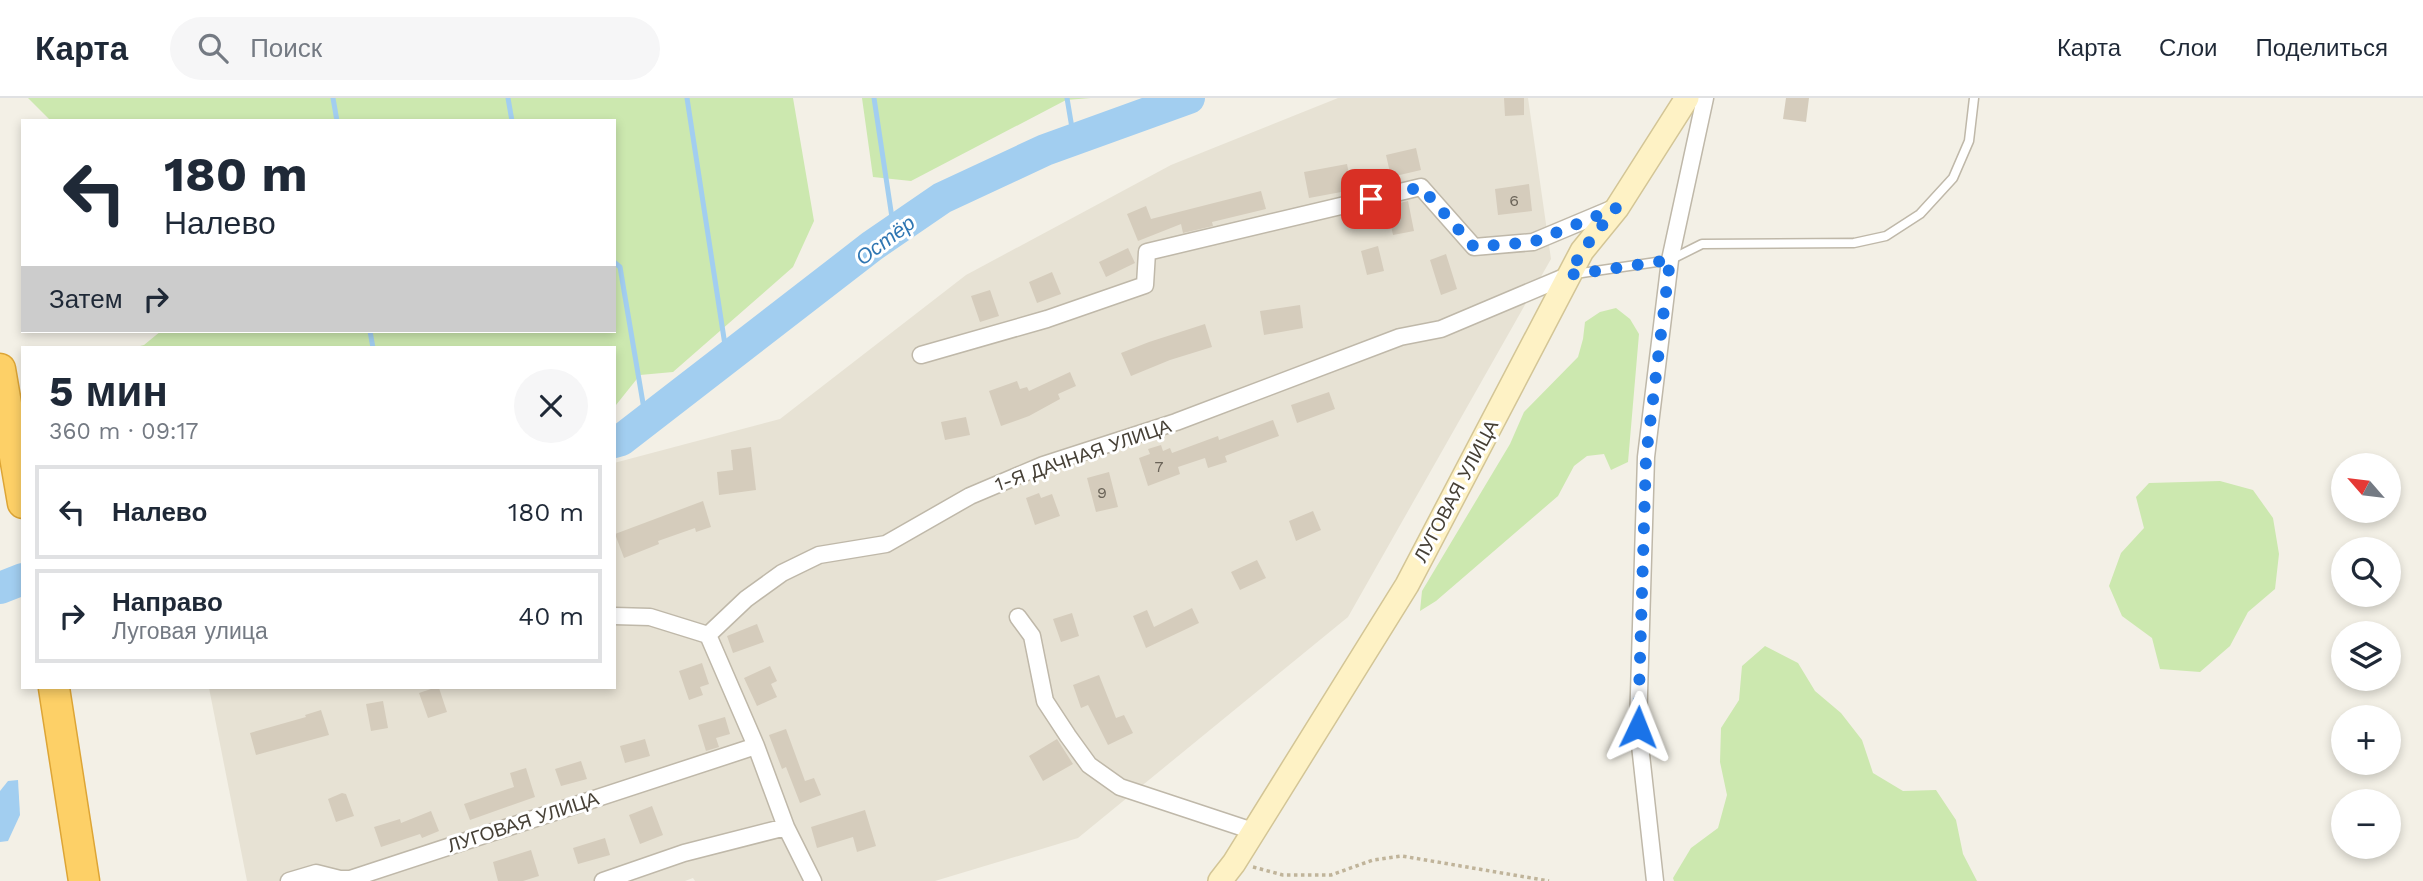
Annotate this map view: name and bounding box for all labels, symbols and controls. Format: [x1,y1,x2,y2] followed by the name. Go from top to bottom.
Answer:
[170,17,660,80] search box
[35,29,128,68] text: Карта
[194,29,232,67] icon: search
[250,33,322,63] text: Поиск
[2057,34,2121,62] text: Карта
[2159,34,2217,62] text: Слои
[2255,34,2388,62] text: Поделиться
[164,145,308,203] text: 180 m
[49,147,140,238] icon: left
[1341,169,1401,229] pin
[1352,180,1390,218] icon: arrive
[1509,191,1519,210] house number: 6
[164,204,276,242] text: Налево
[850,210,920,270] water label: Остёр
[137,280,175,318] icon: right
[49,284,123,314] text: Затем
[49,367,168,416] text: 5 мин
[514,369,588,443] button: close
[992,414,1174,496] street label: 1-Я ДАЧНАЯ УЛИЦА
[1409,416,1503,566] street label: ЛУГОВАЯ УЛИЦА
[49,418,199,445] text: 360 m · 09:17
[2331,453,2401,523] north arrow
[2331,453,2401,859] map controls
[1155,457,1164,476] house number: 7
[1097,483,1107,502] house number: 9
[53,493,91,531] icon: left
[112,497,207,527] text: Налево
[508,497,584,527] text: 180 m
[2331,537,2401,607] button: search
[112,587,223,617] text: Направо
[53,597,91,635] icon: right
[518,601,584,631] text: 40 m
[112,618,268,645] text: Луговая улица
[2331,621,2401,691] button: layers
[1601,690,1675,764] position arrow
[2331,705,2401,775] button: +
[444,787,602,857] street label: ЛУГОВАЯ УЛИЦА
[2331,789,2401,859] button: −

